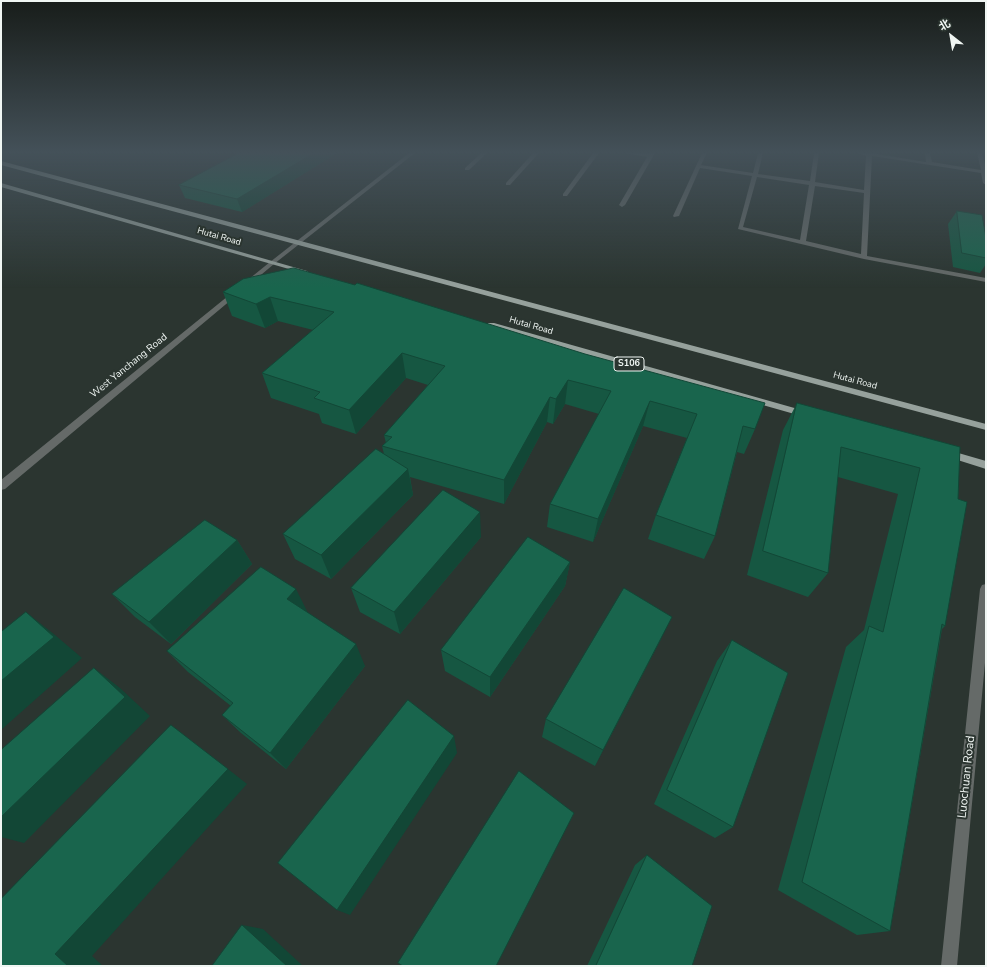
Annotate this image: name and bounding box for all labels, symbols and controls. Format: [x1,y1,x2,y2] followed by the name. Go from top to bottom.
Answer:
[931,16,971,56] north arrow
[936,16,953,35] text: 北
[196,226,242,248] street label: Hutai Road
[508,315,554,337] street label: Hutai Road
[88,331,170,401] street label: West Yanchang Road
[614,357,644,371] road number: S106
[832,370,878,392] street label: Hutai Road
[955,735,979,819] street label: Luochuan Road

